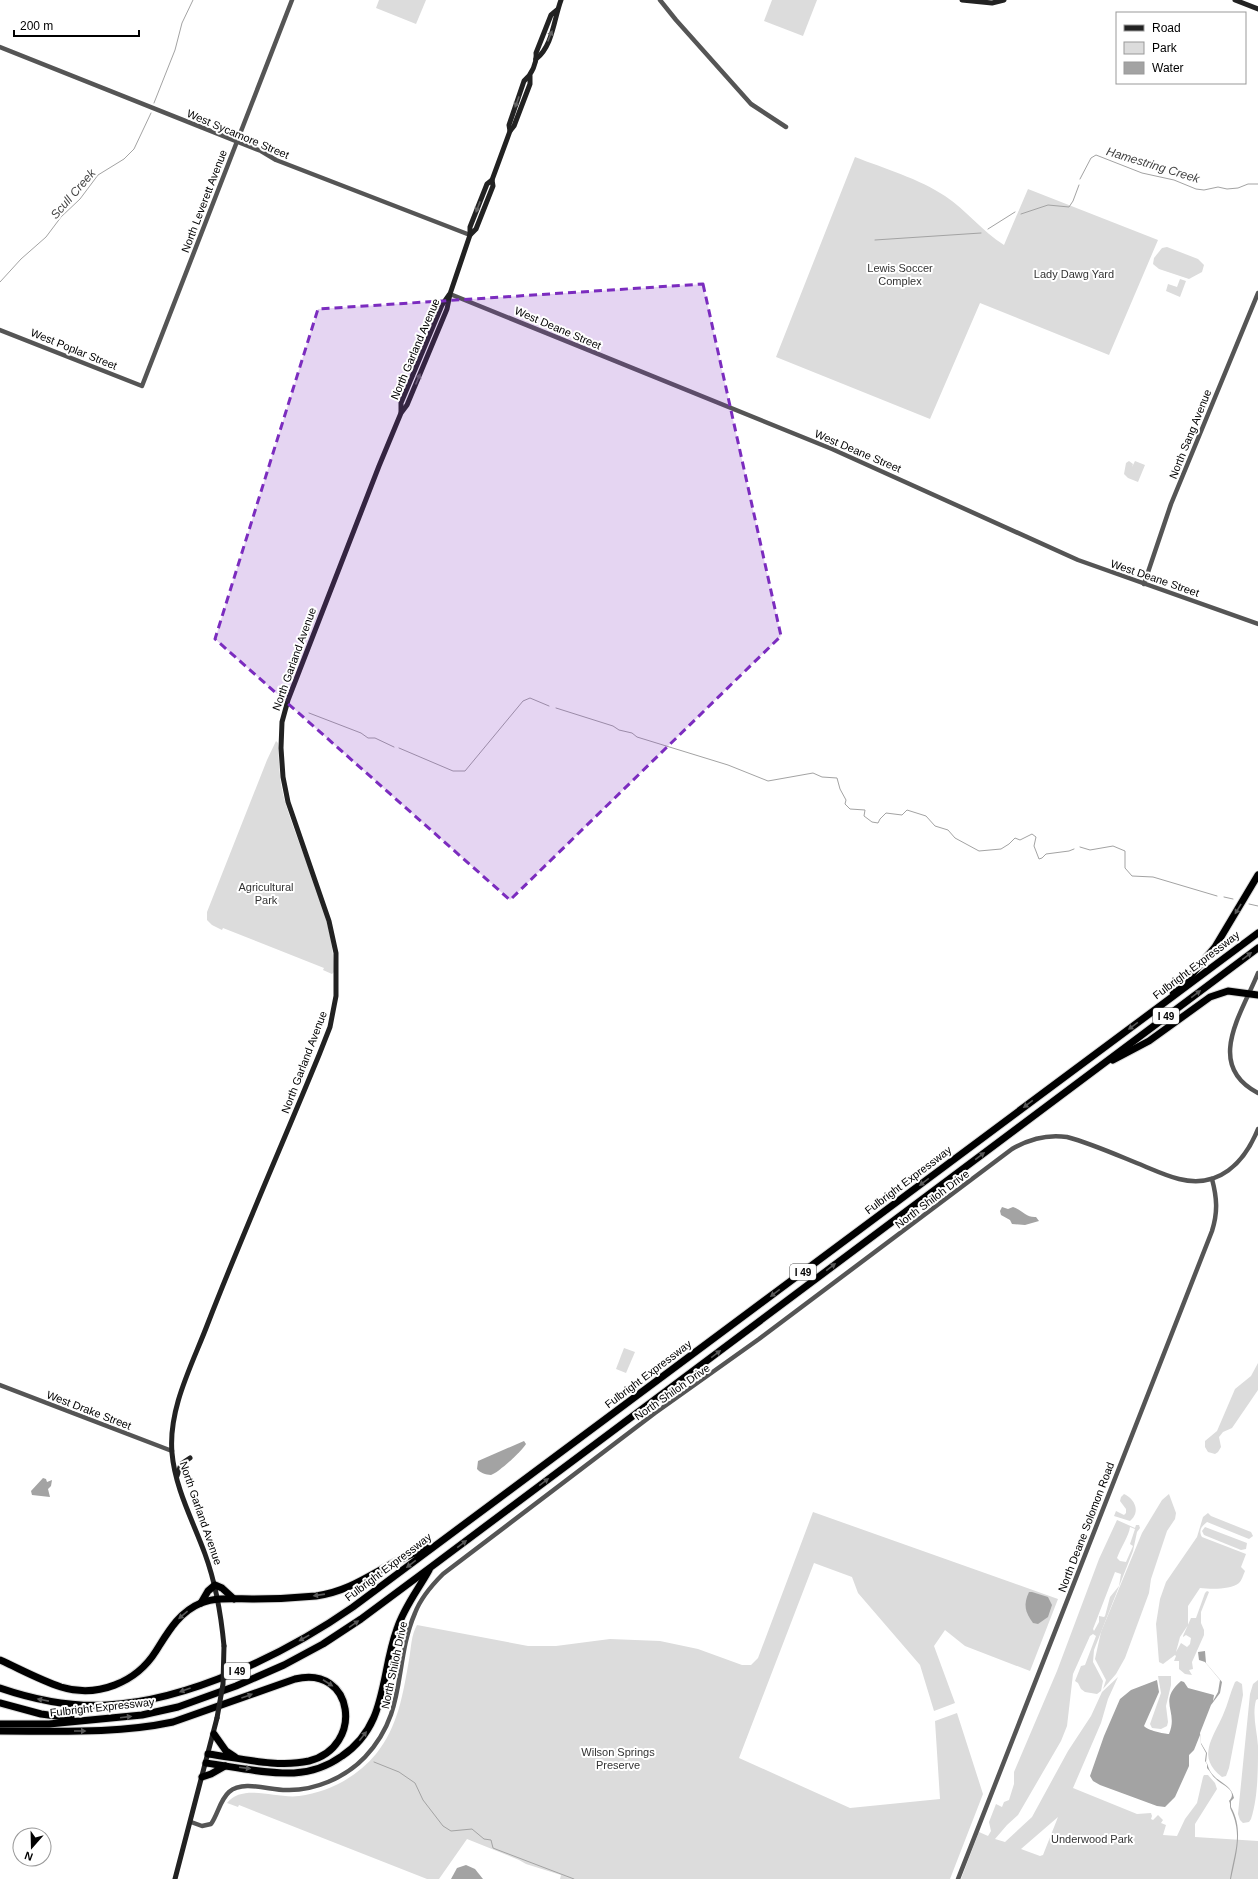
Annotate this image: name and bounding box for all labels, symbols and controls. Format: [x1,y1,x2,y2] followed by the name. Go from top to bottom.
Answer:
[14,12,139,38] scale bar
[1116,12,1246,84] legend
[20,19,53,33] text: 200 m
[1152,21,1181,35] text: Road
[547,30,553,42] one-way arrow
[1152,41,1178,55] text: Park
[1152,61,1184,75] text: Water
[513,97,519,109] one-way arrow
[185,107,291,161] street label: West Sycamore Street
[1105,144,1202,186] water label: Hamestring Creek
[179,148,229,254] street label: North Leverett Avenue
[48,166,99,222] water label: Scull Creek
[475,201,481,213] one-way arrow
[867,262,933,287] park label: Lewis Soccer Complex
[1034,268,1114,280] park label: Lady Dawg Yard
[388,297,442,401] street label: North Garland Avenue
[513,304,603,352] street label: West Deane Street
[29,326,119,372] street label: West Poplar Street
[415,373,422,385] one-way arrow
[1167,388,1213,480] street label: North Sang Avenue
[813,427,903,475] street label: West Deane Street
[1109,557,1201,599] street label: West Deane Street
[270,606,318,712] street label: North Garland Avenue
[238,881,294,906] park label: Agricultural Park
[1235,903,1242,915] one-way arrow
[1150,928,1242,1001] street label: Fulbright Expressway
[1241,952,1252,961] one-way arrow
[1191,990,1202,998] one-way arrow
[1153,1008,1179,1024] road number: I 49
[279,1009,329,1115] street label: North Garland Avenue
[1127,1022,1138,1031] one-way arrow
[1023,1100,1034,1108] one-way arrow
[862,1143,954,1216] street label: Fulbright Expressway
[975,1152,986,1160] one-way arrow
[893,1167,971,1231] street label: North Shiloh Drive
[919,1178,930,1186] one-way arrow
[826,1263,837,1272] one-way arrow
[790,1264,816,1280] road number: I 49
[770,1289,781,1297] one-way arrow
[602,1337,694,1410] street label: Fulbright Expressway
[710,1349,721,1358] one-way arrow
[632,1361,712,1423] street label: North Shiloh Drive
[45,1388,133,1432] street label: West Drake Street
[178,1460,224,1566] street label: North Garland Avenue
[1056,1460,1116,1594] street label: North Deane Solomon Road
[539,1478,550,1486] one-way arrow
[342,1530,434,1603] street label: Fulbright Expressway
[456,1539,467,1548] one-way arrow
[405,1560,416,1568] one-way arrow
[313,1592,325,1598] one-way arrow
[178,1610,189,1619] one-way arrow
[348,1620,360,1627] one-way arrow
[379,1620,409,1710] street label: North Shiloh Drive
[298,1635,310,1642] one-way arrow
[224,1663,250,1679] road number: I 49
[323,1679,333,1687] one-way arrow
[178,1687,190,1693] one-way arrow
[241,1693,253,1699] one-way arrow
[49,1695,155,1718] street label: Fulbright Expressway
[37,1697,49,1703] one-way arrow
[120,1714,132,1720] one-way arrow
[74,1728,87,1734] one-way arrow
[359,1731,367,1742] one-way arrow
[581,1746,655,1771] park label: Wilson Springs Preserve
[239,1765,251,1771] one-way arrow
[12,1827,52,1867] north arrow
[1051,1833,1133,1845] park label: Underwood Park
[23,1849,34,1863] text: N

